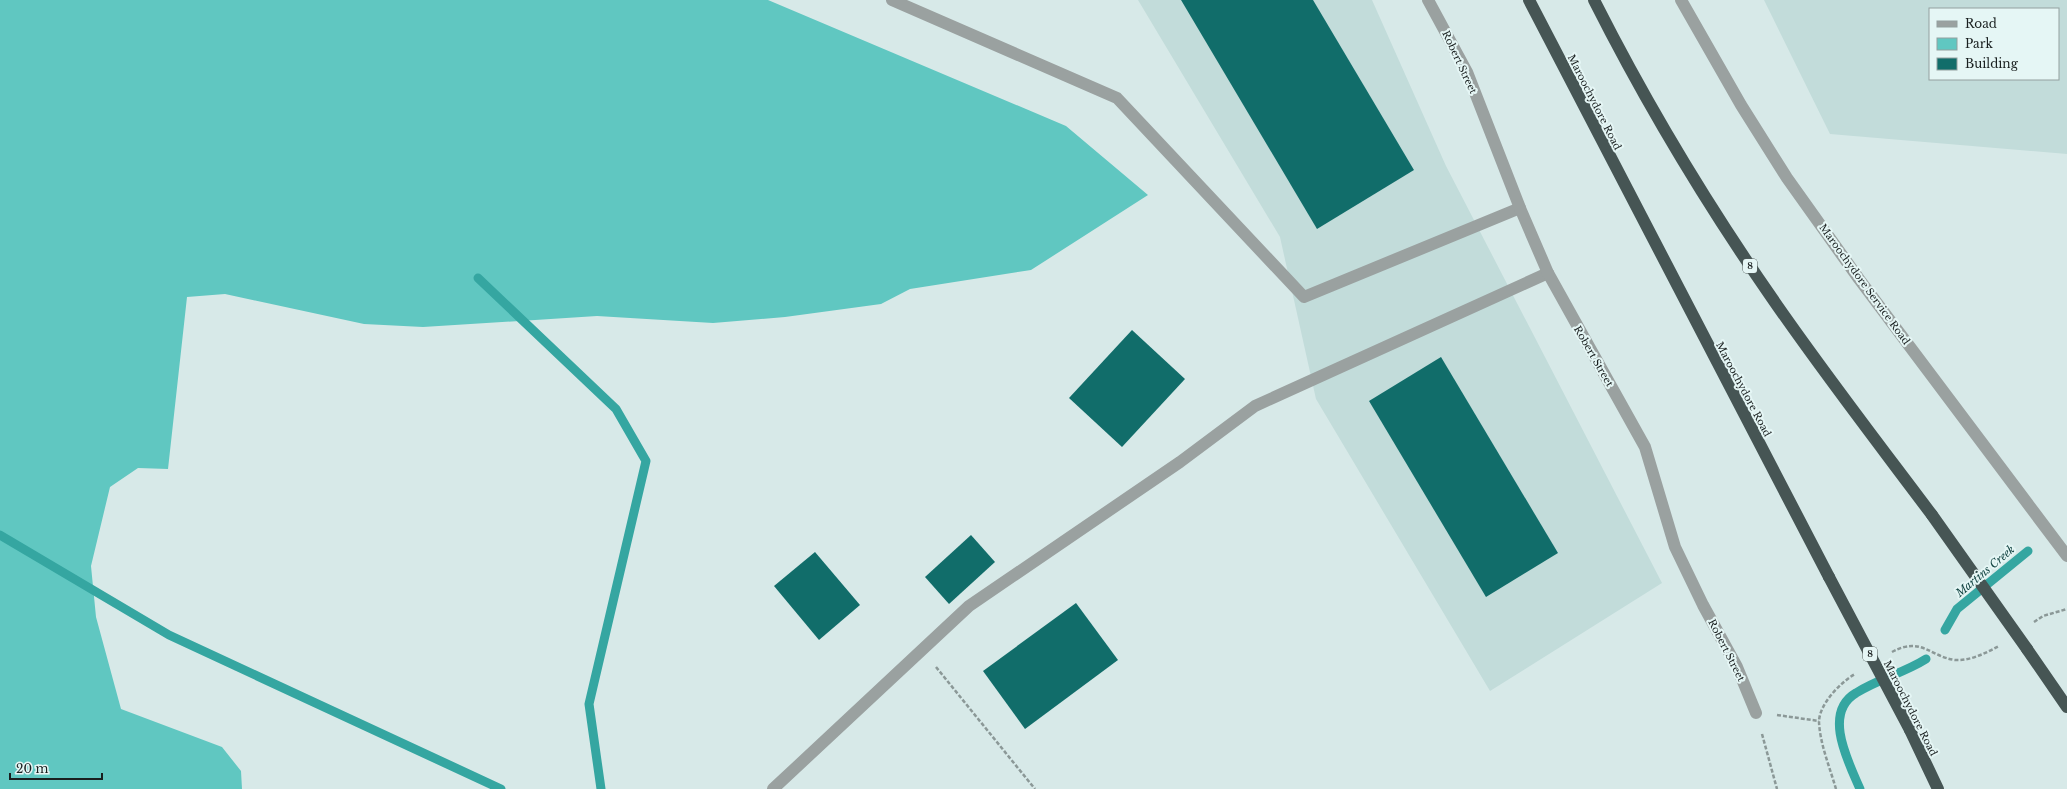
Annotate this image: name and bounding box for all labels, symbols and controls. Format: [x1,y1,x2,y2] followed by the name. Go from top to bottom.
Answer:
[1929,8,2059,80] legend
[1965,16,1997,31] text: Road
[1439,29,1480,96] street label: Robert Street
[1965,36,1993,51] text: Park
[1565,52,1624,152] street label: Maroochydore Road
[1965,56,2019,71] text: Building
[1816,221,1913,347] street label: Maroochydore Service Road
[1743,259,1757,273] road number: 8
[1571,324,1616,389] street label: Robert Street
[1713,340,1774,439] street label: Maroochydore Road
[1952,542,2018,600] water label: Martins Creek
[1705,617,1748,684] street label: Robert Street
[1863,647,1877,661] road number: 8
[1881,658,1940,758] street label: Maroochydore Road
[10,755,102,781] scale bar
[16,761,48,776] text: 20 m

